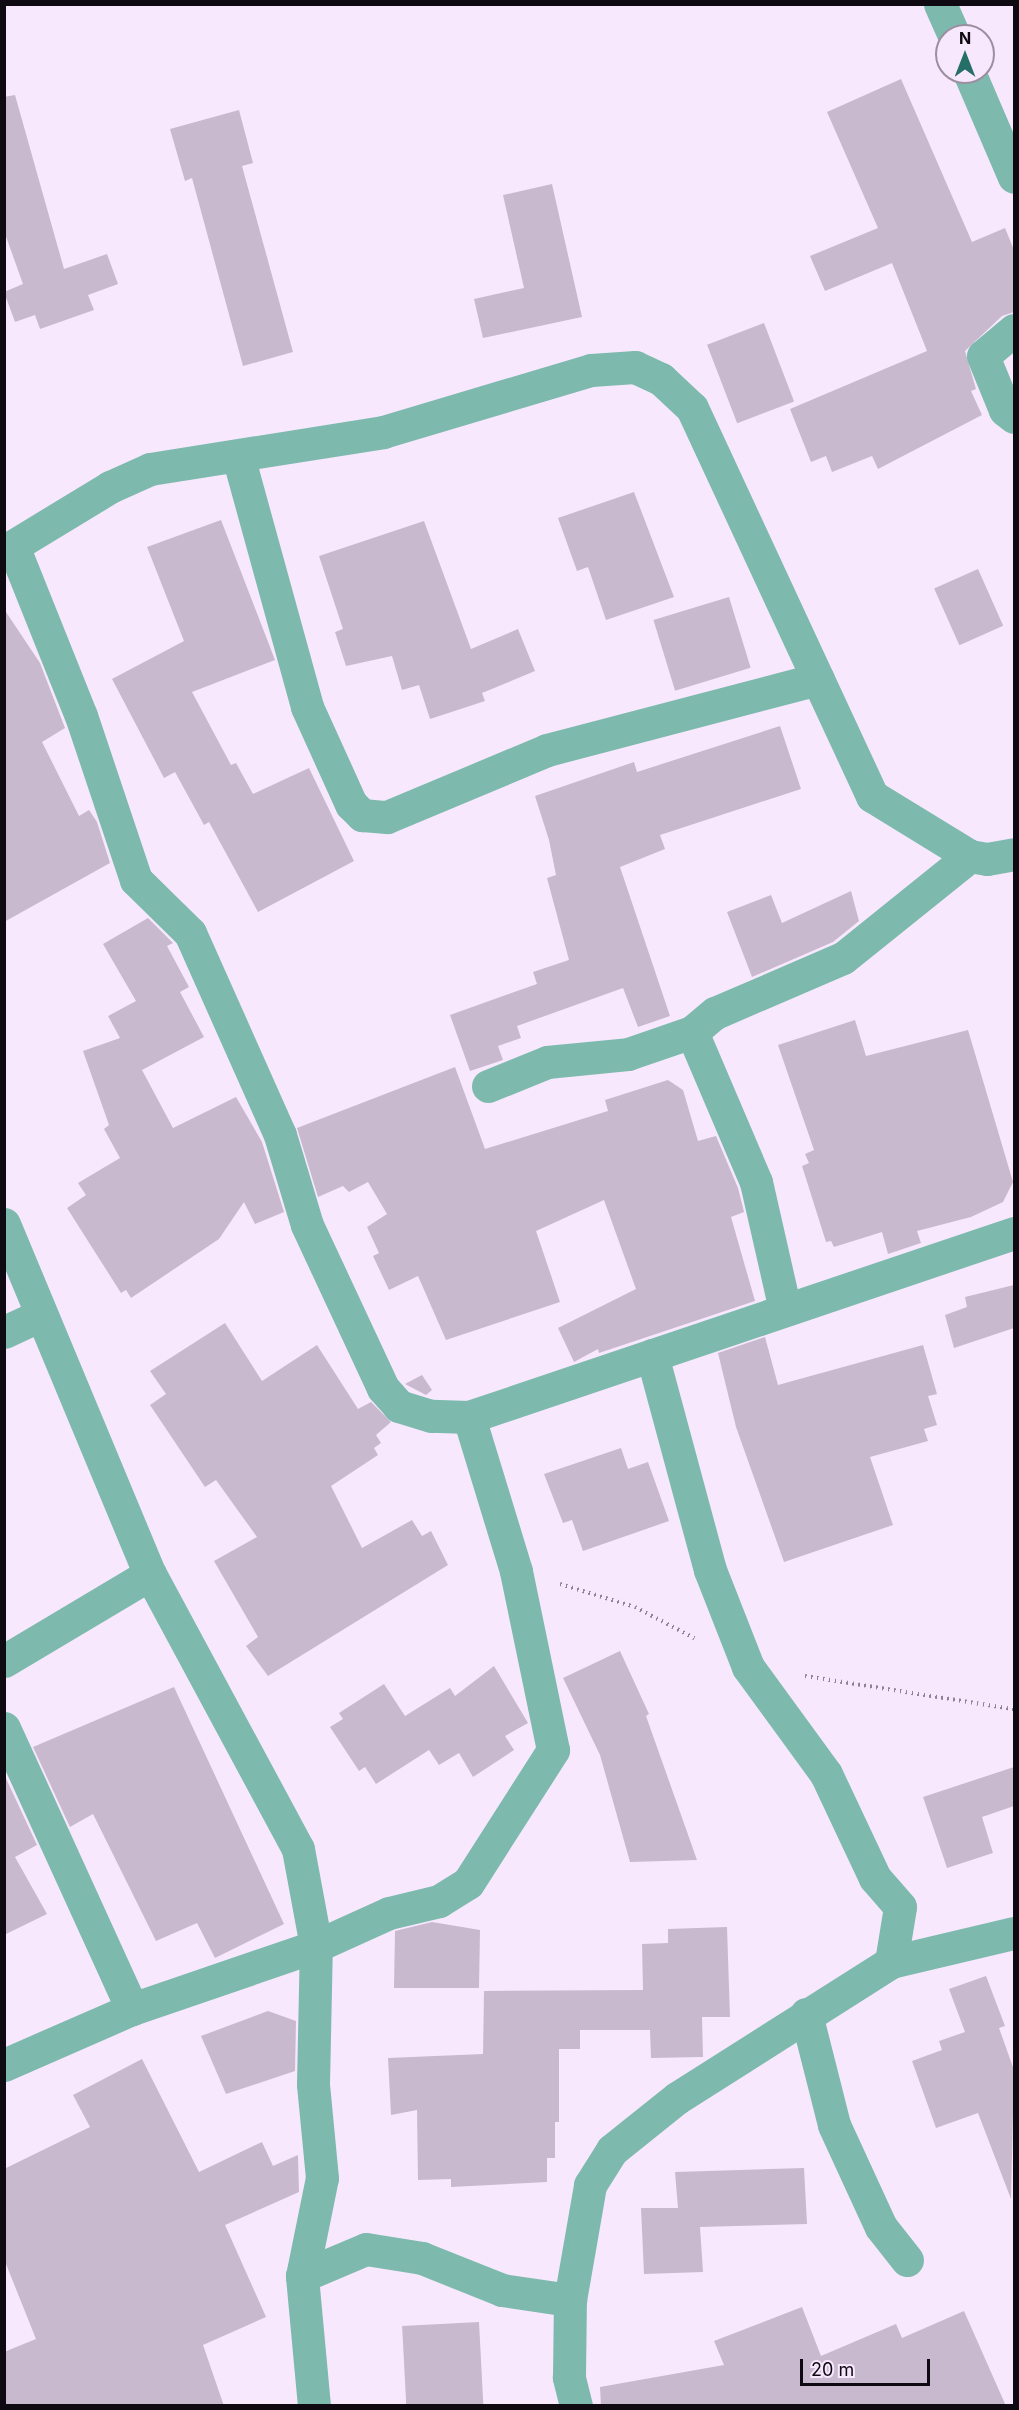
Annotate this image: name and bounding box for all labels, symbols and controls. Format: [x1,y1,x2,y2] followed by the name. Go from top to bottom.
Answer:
[935,24,995,84] north arrow
[959,28,971,48] text: N
[803,2347,934,2385] scale bar
[811,2359,854,2380] text: 20 m

